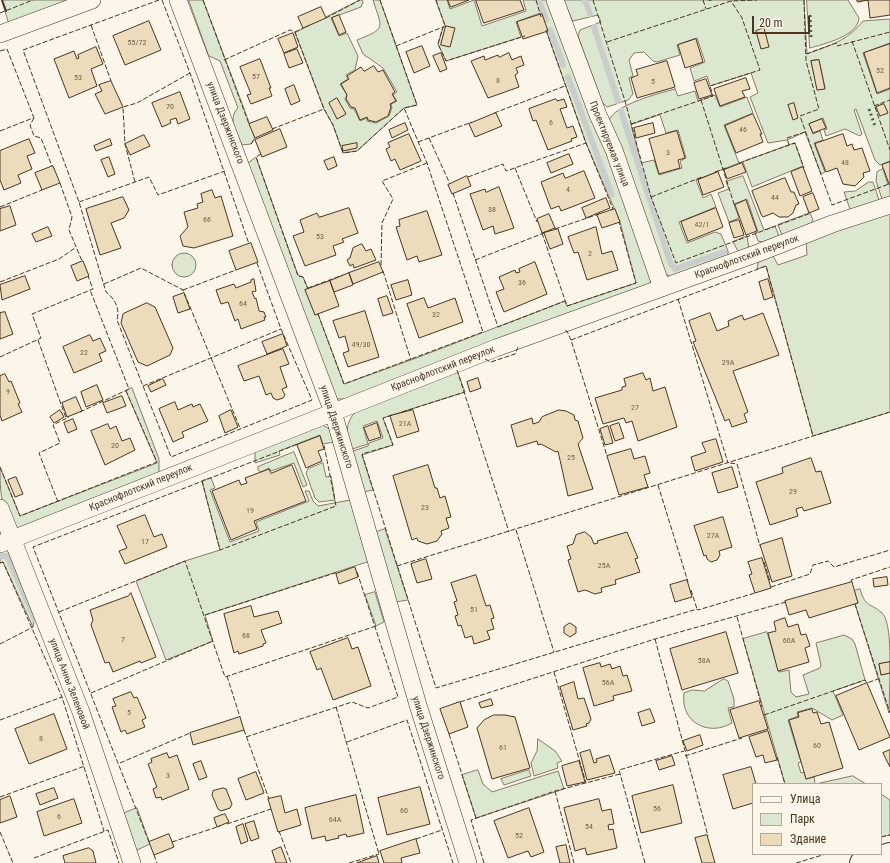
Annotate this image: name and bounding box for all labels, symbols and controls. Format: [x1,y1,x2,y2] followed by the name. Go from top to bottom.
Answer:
[754,8,812,34] scale bar
[759,16,783,30] text: 20 m
[128,38,146,48] house number: 55/72
[876,66,884,76] house number: 52
[252,72,260,82] house number: 57
[74,73,82,83] house number: 53
[496,76,500,86] house number: 8
[651,77,655,87] house number: 5
[204,80,246,166] street label: улица Дзержинского
[586,99,632,189] street label: Проектируемая улица
[166,102,174,112] house number: 70
[549,118,553,128] house number: 6
[739,125,747,135] house number: 46
[666,148,670,158] house number: 3
[841,158,849,168] house number: 48
[566,185,570,195] house number: 4
[771,193,779,203] house number: 44
[488,205,496,215] house number: 38
[203,215,211,225] house number: 66
[695,220,709,230] house number: 42/1
[316,232,324,242] house number: 53
[693,233,801,281] street label: Краснофлотский переулок
[588,249,592,259] house number: 2
[518,278,526,288] house number: 36
[239,299,247,309] house number: 64
[432,310,440,320] house number: 32
[352,340,370,350] house number: 49/30
[389,344,497,394] street label: Краснофлотский переулок
[80,348,88,358] house number: 22
[722,358,734,368] house number: 29А
[317,384,355,470] street label: улица Дзержинского
[6,387,10,397] house number: 9
[631,403,639,413] house number: 27
[399,419,411,429] house number: 21А
[111,441,119,451] house number: 20
[567,453,575,463] house number: 25
[88,462,194,514] street label: Краснофлотский переулок
[789,487,797,497] house number: 29
[421,503,429,513] house number: 23
[246,506,254,516] house number: 19
[707,531,719,541] house number: 27А
[141,537,149,547] house number: 17
[598,561,610,571] house number: 25А
[470,605,478,615] house number: 51
[242,631,250,641] house number: 68
[121,635,125,645] house number: 7
[783,636,795,646] house number: 60А
[46,637,92,731] street label: улица Анны Зеленовой
[698,656,710,666] house number: 58А
[602,678,614,688] house number: 56А
[409,695,447,781] street label: улица Дзержинского
[127,708,131,718] house number: 5
[39,734,43,744] house number: 8
[813,741,821,751] house number: 60
[499,743,507,753] house number: 61
[166,771,170,781] house number: 3
[752,783,882,855] legend
[790,792,820,806] text: Улица
[653,804,661,814] house number: 56
[400,806,408,816] house number: 60
[57,812,61,822] house number: 6
[790,812,815,826] text: Парк
[329,815,341,825] house number: 64А
[585,822,593,832] house number: 54
[515,831,523,841] house number: 52
[790,832,826,846] text: Здание

